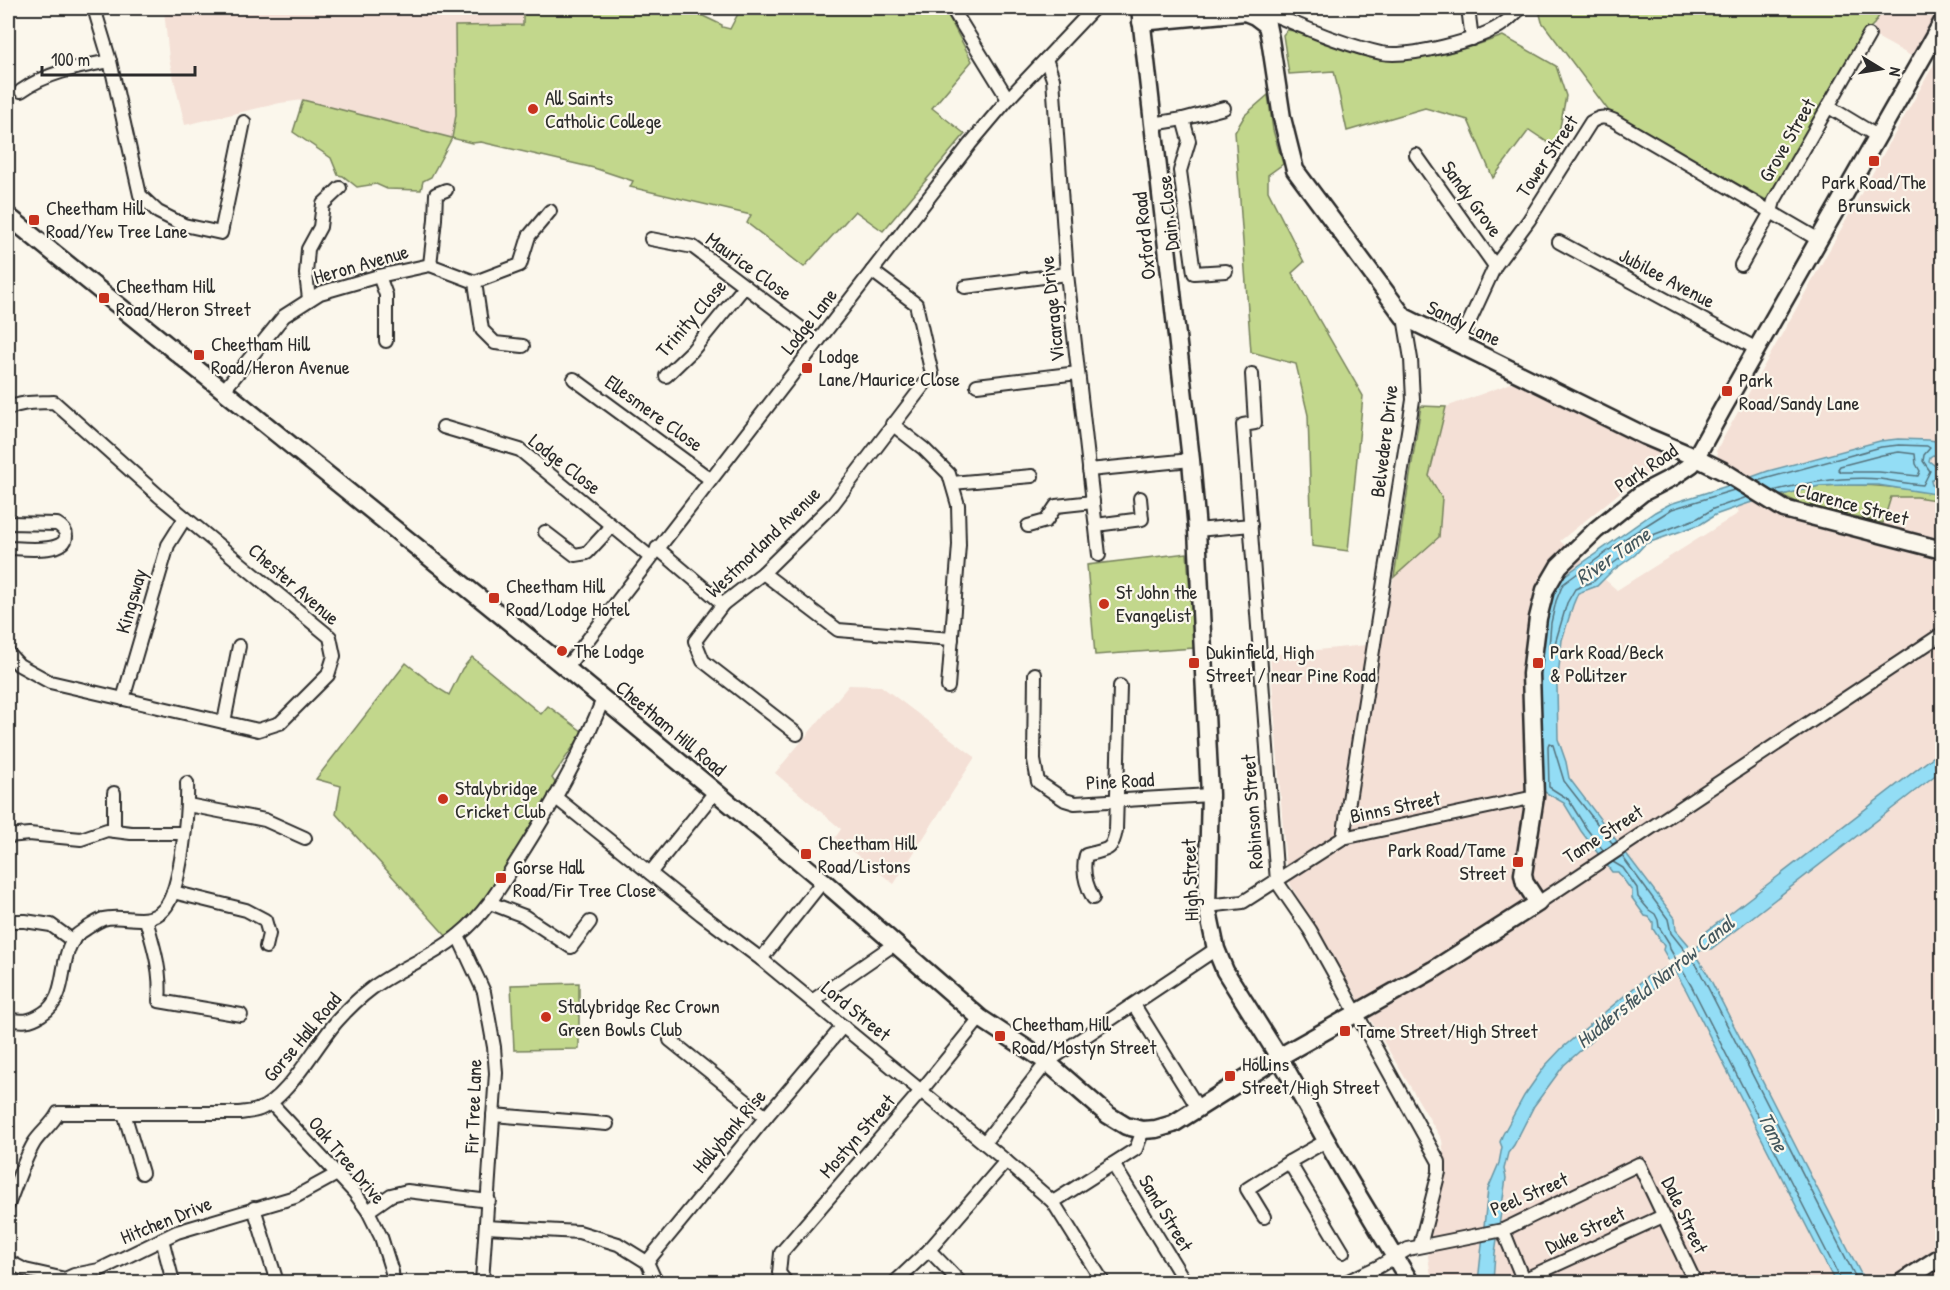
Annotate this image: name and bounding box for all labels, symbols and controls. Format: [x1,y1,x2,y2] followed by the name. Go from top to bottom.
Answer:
[42,39,195,77] scale bar
[1851,39,1911,99] north arrow
[51,47,90,72] text: 100 m
[1884,66,1907,79] text: N
[545,84,662,134] place label: All Saints Catholic College
[1752,92,1822,187] street label: Grove Street
[526,102,540,116] marker: All Saints Catholic College
[1509,108,1585,202] street label: Tower Street
[1867,154,1881,168] marker: Park Road/The Brunswick
[1436,155,1509,242] street label: Sandy Grove
[1821,168,1927,218] place label: Park Road/The Brunswick
[1150,174,1185,252] street label: Dain Close
[1125,191,1162,281] street label: Oxford Road
[46,194,188,244] place label: Cheetham Hill Road/Yew Tree Lane
[27,213,41,227] marker: Cheetham Hill Road/Yew Tree Lane
[701,225,798,306] street label: Maurice Close
[310,237,411,290] street label: Heron Avenue
[1615,241,1720,314] street label: Jubilee Avenue
[1033,255,1070,363] street label: Vicarage Drive
[116,272,252,322] place label: Cheetham Hill Road/Heron Street
[649,273,732,362] street label: Trinity Close
[774,282,843,359] street label: Lodge Lane
[97,291,111,305] marker: Cheetham Hill Road/Heron Street
[1423,293,1506,352] street label: Sandy Lane
[211,330,350,380] place label: Cheetham Hill Road/Heron Avenue
[819,342,960,392] place label: Lodge Lane/Maurice Close
[192,348,206,362] marker: Cheetham Hill Road/Heron Avenue
[800,361,814,375] marker: Lodge Lane/Maurice Close
[1739,366,1859,416] place label: Park Road/Sandy Lane
[600,368,709,457] street label: Ellesmere Close
[1363,383,1404,499] street label: Belvedere Drive
[1720,384,1734,398] marker: Park Road/Sandy Lane
[524,427,607,500] street label: Lodge Close
[1609,436,1683,499] street label: Park Road
[1793,476,1913,532] street label: Clarence Street
[699,480,826,603] street label: Westmorland Avenue
[1570,519,1657,591] water label: River Tame
[243,536,346,631] street label: Chester Avenue
[108,565,153,636] street label: Kingsway
[506,572,630,622] place label: Cheetham Hill Road/Lodge Hotel
[1116,578,1197,628] place label: St John the Evangelist
[487,591,501,605] marker: Cheetham Hill Road/Lodge Hotel
[1097,597,1111,611] marker: St John the Evangelist
[574,637,645,664] place label: The Lodge
[1206,638,1376,688] place label: Dukinfield, High Street / near Pine Road
[1550,638,1663,688] place label: Park Road/Beck & Pollitzer
[555,644,569,658] marker: The Lodge
[1187,656,1201,670] marker: Dukinfield, High Street / near Pine Road
[1531,656,1545,670] marker: Park Road/Beck & Pollitzer
[610,673,732,782] street label: Cheetham Hill Road
[1234,753,1269,870] street label: Robinson Street
[1085,765,1155,796] street label: Pine Road
[455,774,546,824] place label: Stalybridge Cricket Club
[1347,784,1444,829] street label: Binns Street
[436,792,450,806] marker: Stalybridge Cricket Club
[1558,797,1649,869] street label: Tame Street
[818,829,917,879] place label: Cheetham Hill Road/Listons
[1388,836,1507,886] place label: Park Road/Tame Street
[1175,837,1204,922] street label: High Street
[799,847,813,861] marker: Cheetham Hill Road/Listons
[513,853,656,903] place label: Gorse Hall Road/Fir Tree Close
[1511,855,1525,869] marker: Park Road/Tame Street
[494,871,508,885] marker: Gorse Hall Road/Fir Tree Close
[1569,908,1741,1055] water label: Huddersfield Narrow Canal
[816,974,898,1048] street label: Lord Street
[256,986,347,1087] street label: Gorse Hall Road
[558,992,720,1042] place label: Stalybridge Rec Crown Green Bowls Club
[539,1010,553,1024] marker: Stalybridge Rec Crown Green Bowls Club
[1012,1010,1158,1060] place label: Cheetham Hill Road/Mostyn Street
[1357,1017,1539,1044] place label: Tame Street/High Street
[1338,1024,1352,1038] marker: Tame Street/High Street
[993,1029,1007,1043] marker: Cheetham Hill Road/Mostyn Street
[1242,1050,1380,1100] place label: Hollins Street/High Street
[457,1058,488,1154] street label: Fir Tree Lane
[1223,1069,1237,1083] marker: Hollins Street/High Street
[686,1083,772,1178] street label: Hollybank Rise
[813,1087,901,1183] street label: Mostyn Street
[1751,1107,1796,1158] water label: Tame
[303,1110,392,1209] street label: Oak Tree Drive
[1486,1165,1573,1222] street label: Peel Street
[1133,1169,1200,1257] street label: Sand Street
[1656,1172,1715,1259] street label: Dale Street
[116,1189,215,1250] street label: Hitchen Drive
[1541,1199,1630,1260] street label: Duke Street

